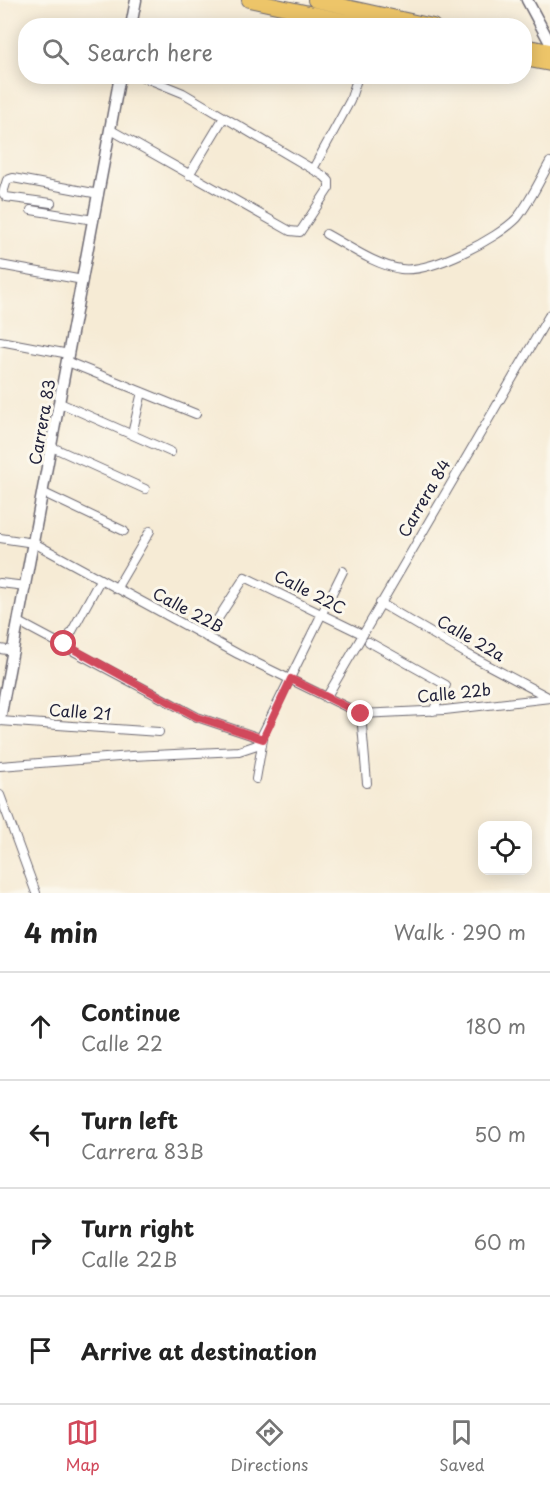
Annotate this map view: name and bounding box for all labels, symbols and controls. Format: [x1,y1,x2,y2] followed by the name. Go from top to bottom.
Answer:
[18,18,532,84] search box
[39,35,72,68] icon: search
[87,35,213,68] text: Search here
[22,377,60,467] street label: Carrera 83
[391,454,455,541] street label: Carrera 84
[270,563,350,619] street label: Calle 22C
[149,580,228,638] street label: Calle 22B
[433,608,510,666] street label: Calle 22a
[50,630,76,656] route start
[416,676,492,708] street label: Calle 22b
[48,697,112,725] street label: Calle 21
[347,700,373,726] route end
[478,821,532,875] map controls
[478,821,532,875] button: locate
[24,913,98,952] text: 4 min
[394,917,526,947] text: Walk · 290 m
[81,995,180,1028] text: Continue
[24,1010,57,1043] icon: ahead
[466,1011,526,1041] text: 180 m
[81,1028,163,1058] text: Calle 22
[81,1103,178,1136] text: Turn left
[24,1118,57,1151] icon: left
[474,1119,526,1149] text: 50 m
[81,1136,204,1166] text: Carrera 83B
[81,1211,194,1244] text: Turn right
[24,1226,57,1259] icon: right
[474,1227,526,1257] text: 60 m
[81,1244,177,1274] text: Calle 22B
[24,1334,57,1367] icon: arrive
[81,1334,317,1367] text: Arrive at destination
[65,1416,100,1476] tab: Map
[230,1416,308,1476] tab: Directions
[439,1416,485,1476] tab: Saved

